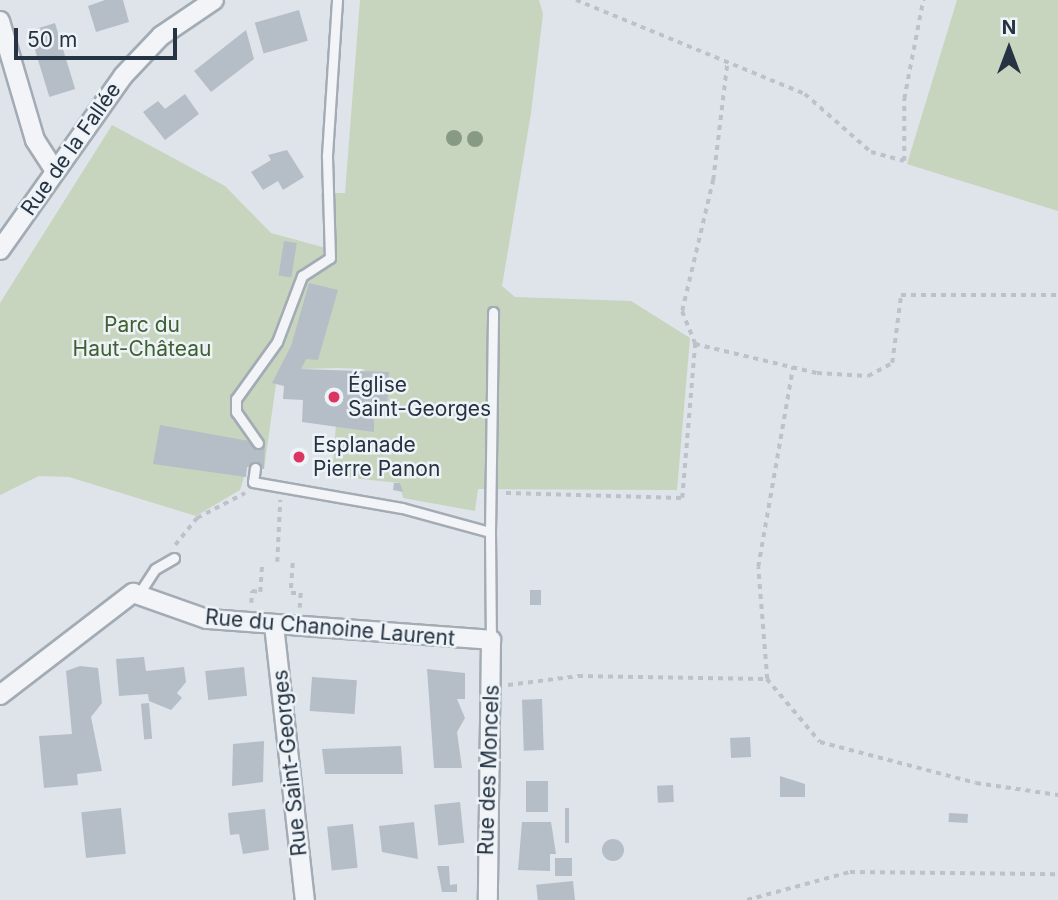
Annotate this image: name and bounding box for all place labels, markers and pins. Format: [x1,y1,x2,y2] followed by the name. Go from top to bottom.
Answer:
[348,372,491,422] place label: Église Saint-Georges
[326,389,342,405] marker: Église Saint-Georges
[313,432,440,482] place label: Esplanade Pierre Panon
[291,449,307,465] marker: Esplanade Pierre Panon

